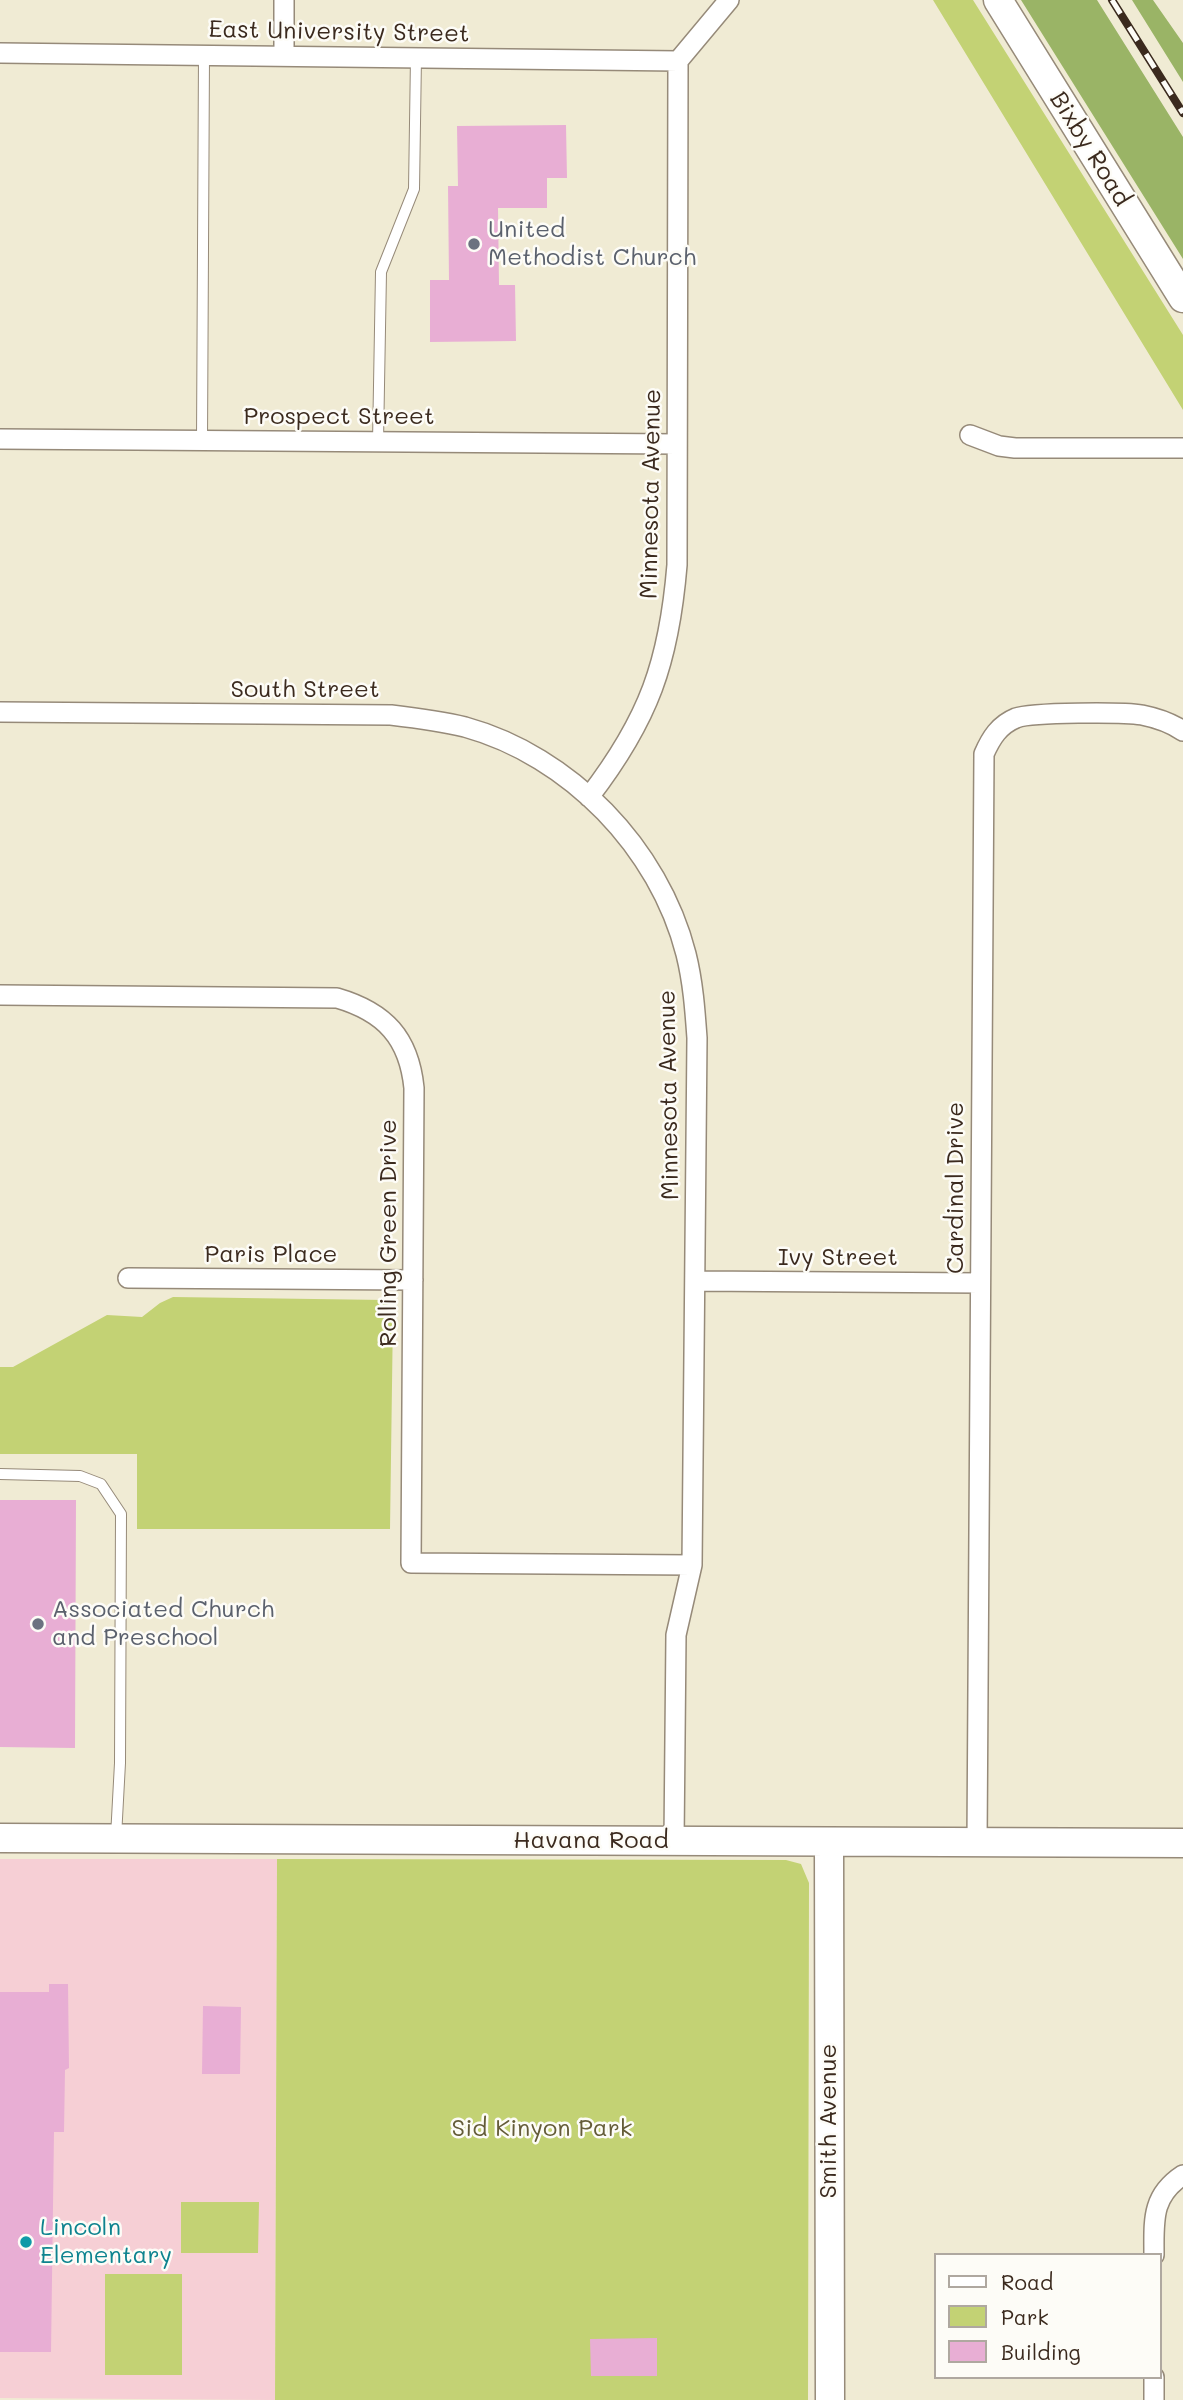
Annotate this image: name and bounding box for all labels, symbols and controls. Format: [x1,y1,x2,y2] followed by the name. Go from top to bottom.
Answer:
[208,15,470,49] street label: East University Street
[1043,86,1137,212] street label: Bixby Road
[488,216,696,272] place label: United Methodist Church
[466,236,482,252] marker: United Methodist Church
[635,389,667,599] street label: Minnesota Avenue
[243,403,435,431] street label: Prospect Street
[230,676,380,704] street label: South Street
[653,990,685,1200] street label: Minnesota Avenue
[942,1102,970,1274] street label: Cardinal Drive
[375,1119,403,1347] street label: Rolling Green Drive
[205,1241,337,1269] street label: Paris Place
[778,1244,898,1272] street label: Ivy Street
[52,1596,274,1652] place label: Associated Church and Preschool
[30,1616,46,1632] marker: Associated Church and Preschool
[513,1827,669,1855] street label: Havana Road
[815,2044,843,2198] street label: Smith Avenue
[451,2115,633,2143] park label: Sid Kinyon Park
[40,2214,172,2270] place label: Lincoln Elementary
[18,2234,34,2250] marker: Lincoln Elementary
[934,2253,1162,2379] legend
[1001,2268,1053,2295] text: Road
[1001,2303,1049,2330] text: Park
[1001,2338,1081,2365] text: Building

